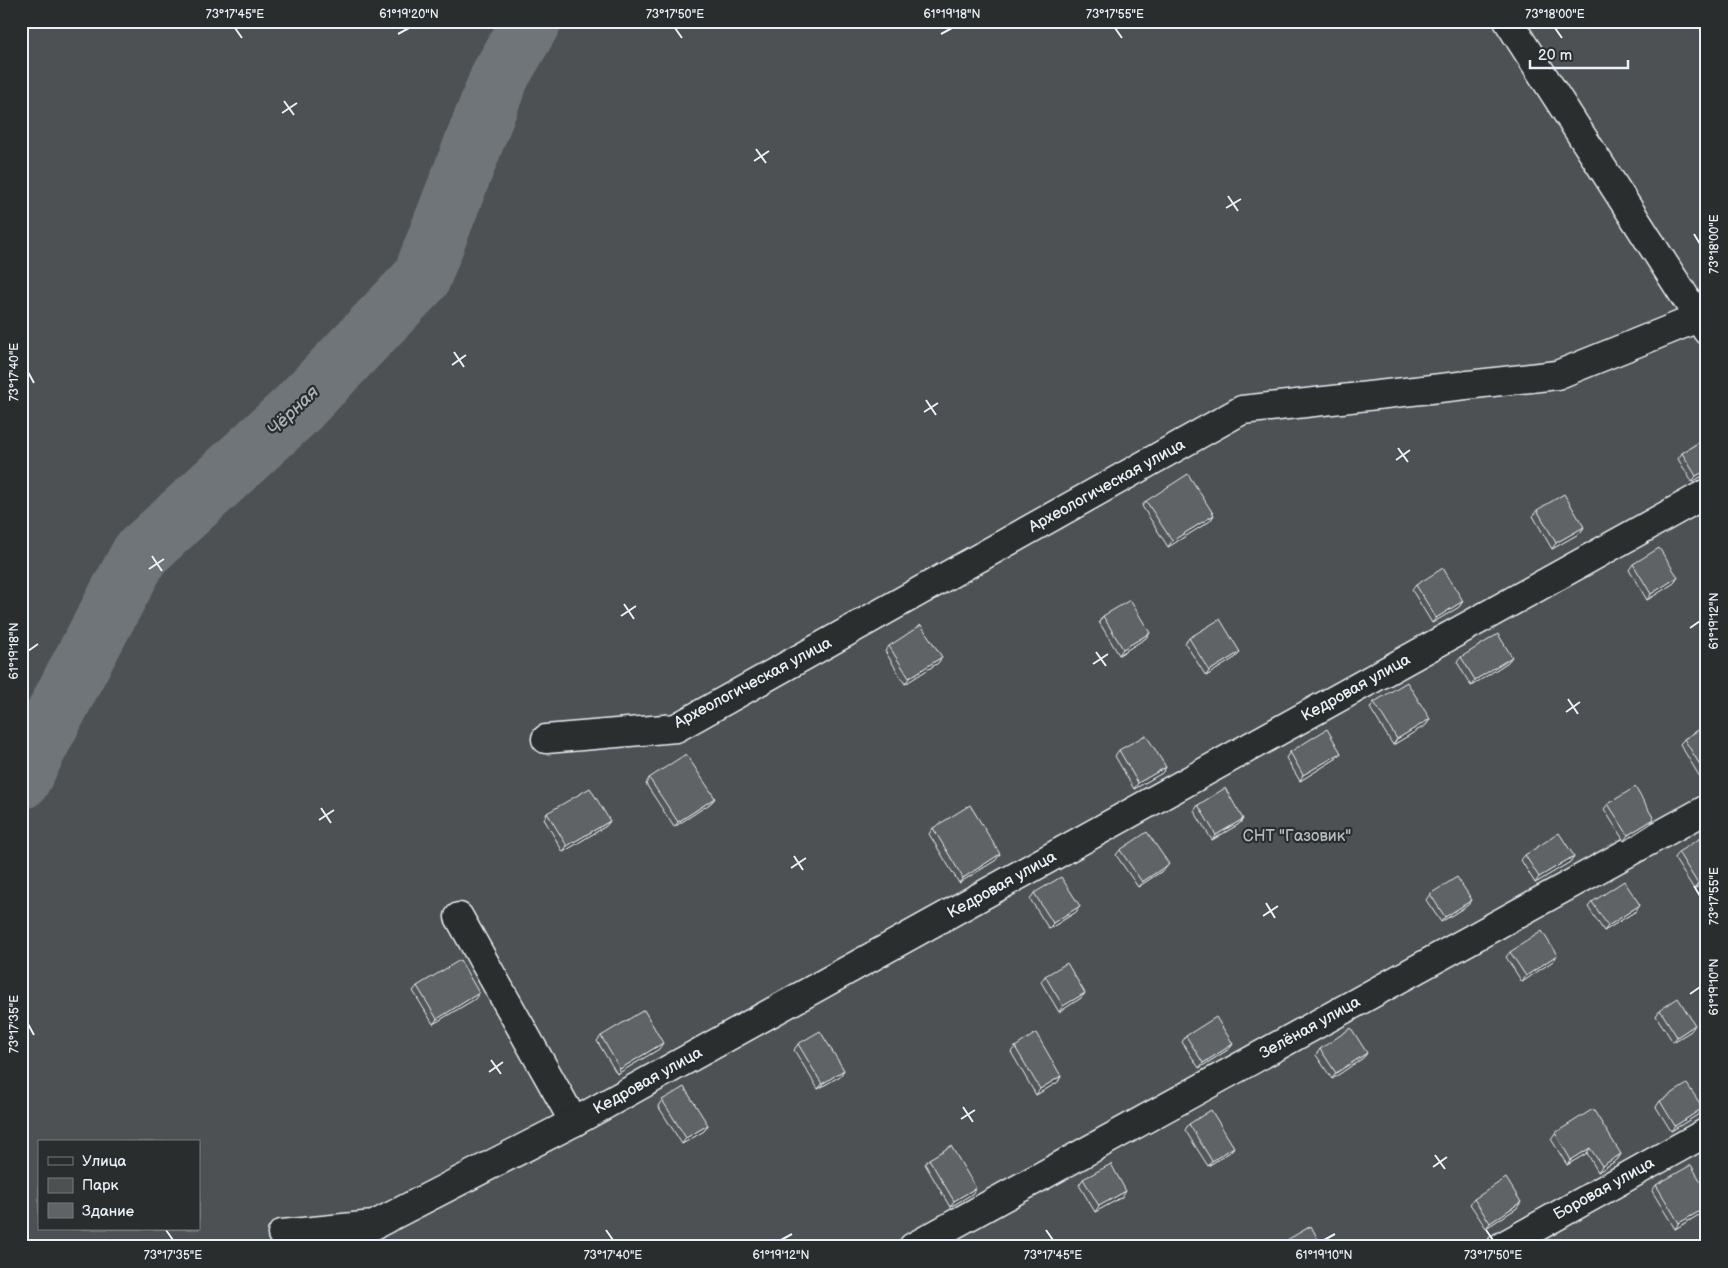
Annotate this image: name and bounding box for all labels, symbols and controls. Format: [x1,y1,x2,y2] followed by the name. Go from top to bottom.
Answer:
[206,7,264,22] text: 73°17'45"E
[379,7,439,22] text: 61°19'20"N
[646,7,704,22] text: 73°17'50"E
[924,7,980,22] text: 61°19'18"N
[1086,7,1144,22] text: 73°17'55"E
[1525,7,1585,22] text: 73°18'00"E
[1530,38,1628,70] scale bar
[1538,46,1572,65] text: 20 m
[1707,214,1722,274] text: 73°18'00"E
[7,343,22,401] text: 73°17'40"E
[263,382,323,440] water label: Чёрная
[1025,435,1189,537] street label: Археологическая улица
[1707,592,1722,650] text: 61°19'12"N
[7,623,22,679] text: 61°19'18"N
[670,633,836,733] street label: Археологическая улица
[1298,650,1414,726] street label: Кедровая улица
[1243,827,1351,846] park label: СНТ "Газовик"
[944,847,1060,923] street label: Кедровая улица
[1707,867,1722,925] text: 73°17'55"E
[1707,959,1722,1015] text: 61°19'10"N
[1256,992,1364,1063] street label: Зелёная улица
[7,995,22,1053] text: 73°17'35"E
[590,1043,706,1119] street label: Кедровая улица
[38,1140,200,1230] legend
[82,1152,127,1171] text: Улица
[1550,1153,1658,1224] street label: Боровая улица
[82,1176,119,1195] text: Парк
[82,1202,134,1221] text: Здание
[144,1248,202,1263] text: 73°17'35"E
[584,1248,642,1263] text: 73°17'40"E
[752,1248,810,1263] text: 61°19'12"N
[1024,1248,1082,1263] text: 73°17'45"E
[1296,1248,1352,1263] text: 61°19'10"N
[1464,1248,1522,1263] text: 73°17'50"E

